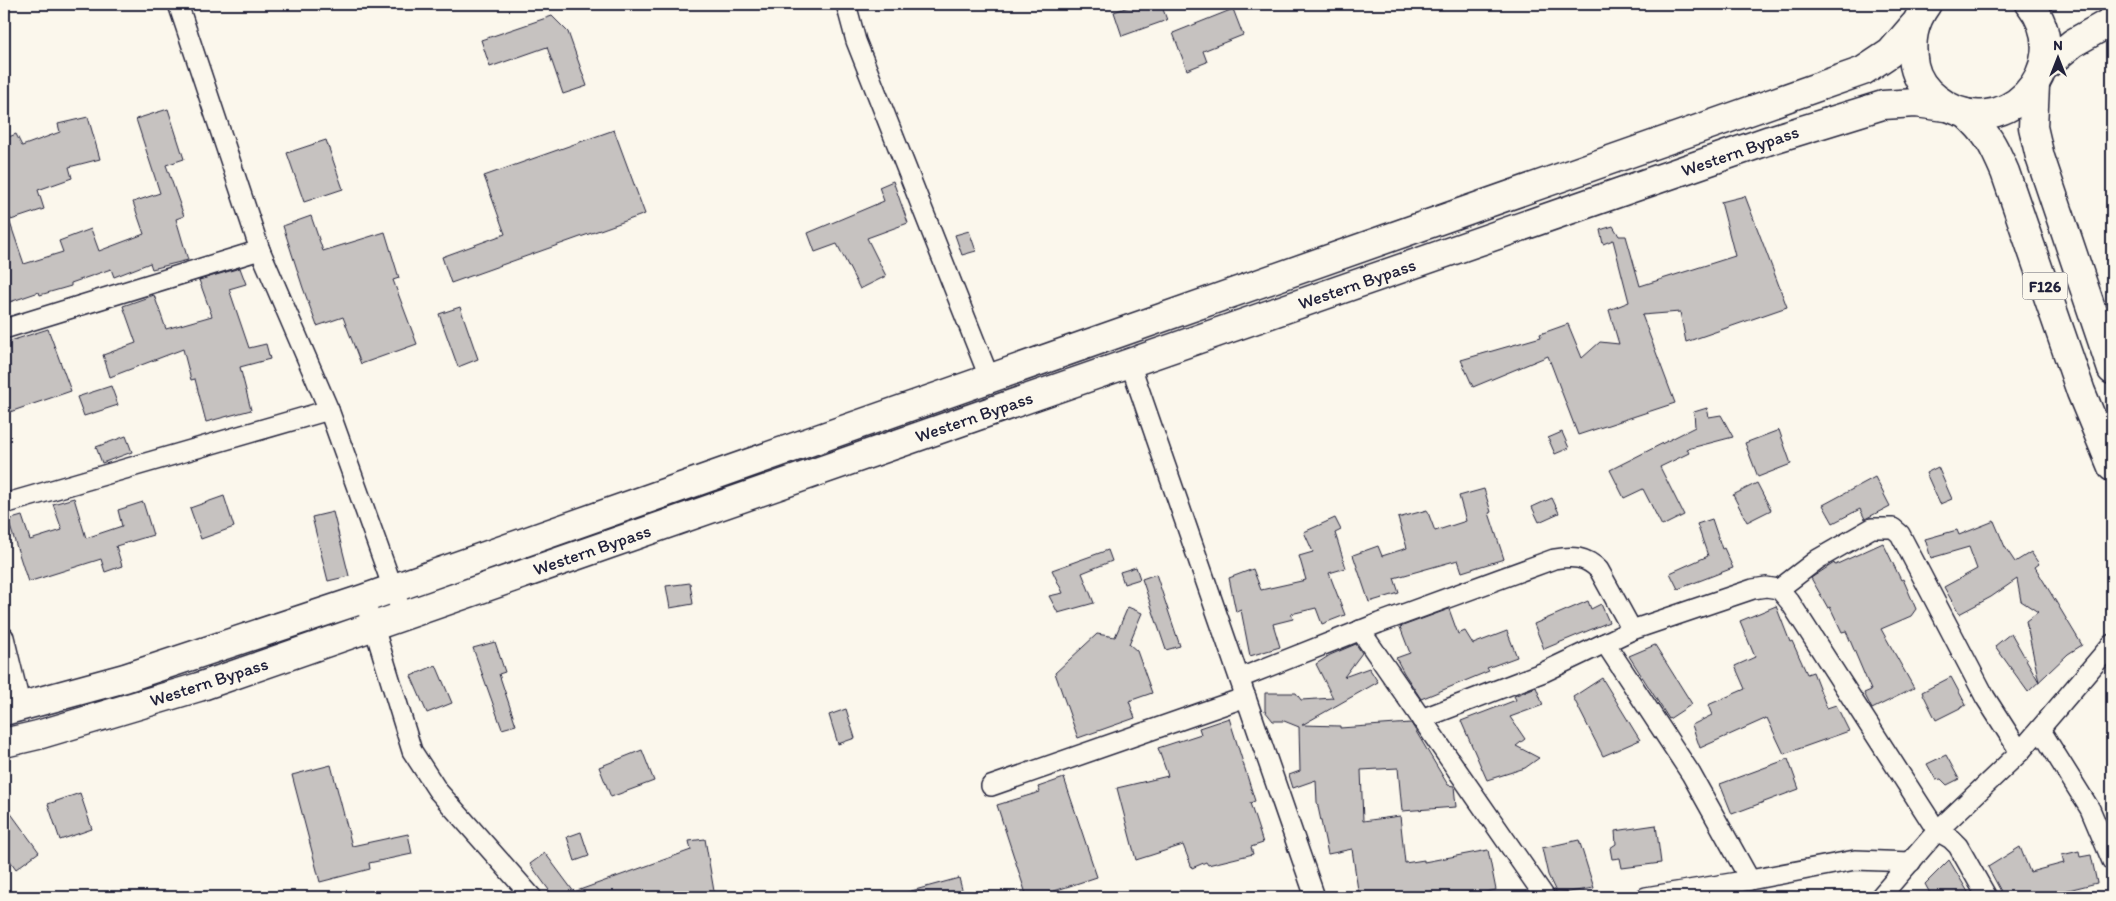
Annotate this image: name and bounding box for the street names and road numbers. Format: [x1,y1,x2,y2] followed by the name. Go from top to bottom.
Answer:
[1678,121,1802,181] street label: Western Bypass
[1295,254,1419,314] street label: Western Bypass
[2022,272,2068,300] road number: F126
[912,387,1036,447] street label: Western Bypass
[530,520,654,580] street label: Western Bypass
[147,653,271,711] street label: Western Bypass

